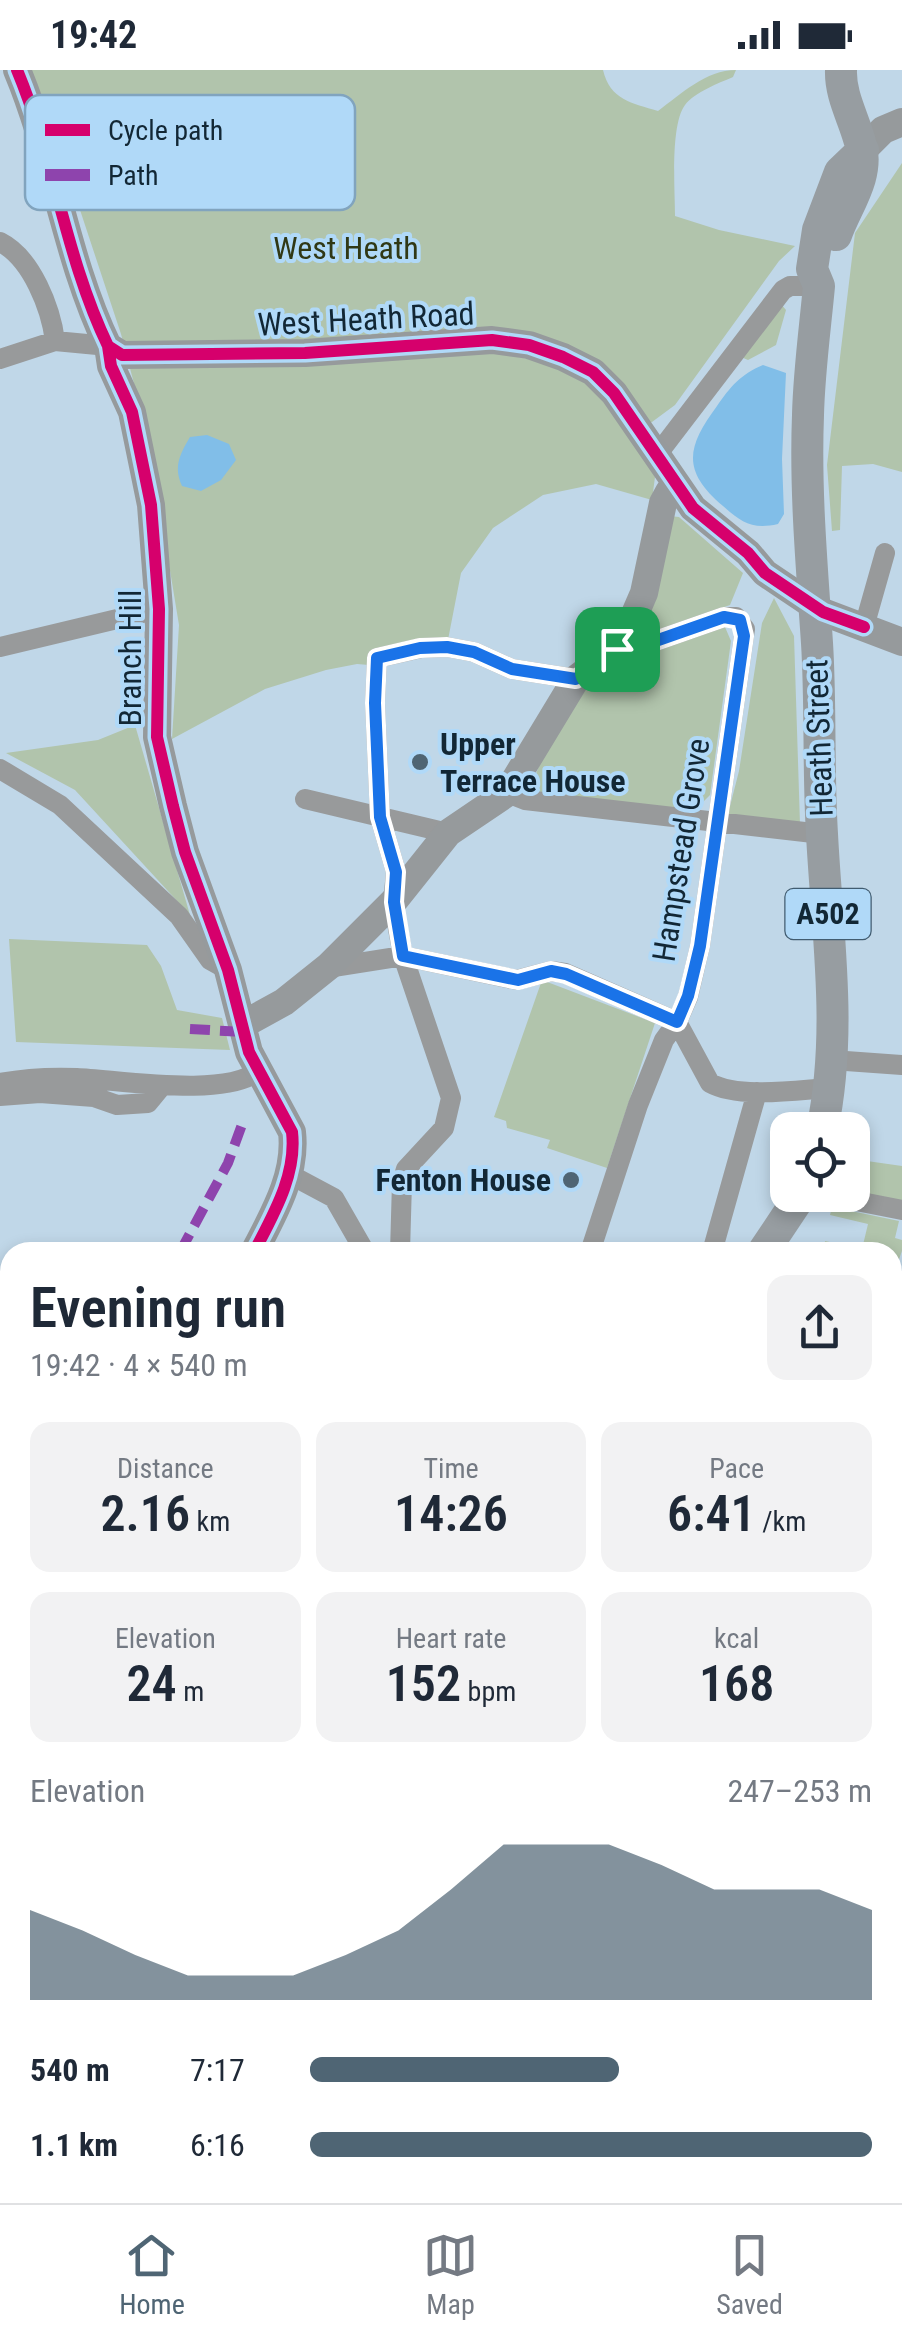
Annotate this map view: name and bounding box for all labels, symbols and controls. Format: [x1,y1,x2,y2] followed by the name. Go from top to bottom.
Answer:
[50,13,137,57] text: 19:42
[25,95,355,210] legend
[108,114,223,147] text: Cycle path
[108,159,159,192] text: Path
[273,229,419,267] park label: West Heath
[257,294,475,344] street label: West Heath Road
[111,590,149,726] street label: Branch Hill
[575,607,660,692] pin
[590,622,645,677] icon: arrive
[797,659,841,817] street label: Heath Street
[440,725,626,800] place label: Upper Terrace House
[645,736,717,964] street label: Hampstead Grove
[409,751,431,773] marker: Upper Terrace House
[786,889,870,939] road number: A502
[770,1112,870,1212] map controls
[770,1112,870,1212] button: locate
[375,1161,551,1199] place label: Fenton House
[560,1169,582,1191] marker: Fenton House
[767,1275,872,1380] button: share
[30,1276,286,1340] text: Evening run
[30,1346,248,1384] text: 19:42 · 4 × 540 m
[117,1452,214,1485] text: Distance
[423,1452,479,1485] text: Time
[709,1452,764,1485] text: Pace
[100,1485,190,1543] text: 2.16
[394,1485,508,1543] text: 14:26
[667,1485,756,1543] text: 6:41
[190,1505,230,1538] text: km
[756,1505,806,1538] text: /km
[115,1622,216,1655] text: Elevation
[396,1622,506,1655] text: Heart rate
[714,1622,759,1655] text: kcal
[126,1655,177,1713] text: 24
[386,1655,461,1713] text: 152
[699,1655,774,1713] text: 168
[177,1675,204,1708] text: m
[461,1675,516,1708] text: bpm
[30,1772,145,1810] text: Elevation
[727,1772,872,1810] text: 247–253 m
[30,2051,110,2089] text: 540 m
[190,2051,245,2089] text: 7:17
[30,2126,118,2164] text: 1.1 km
[190,2126,245,2164] text: 6:16
[119,2228,185,2321] tab: Home
[423,2228,478,2321] tab: Map
[716,2228,783,2321] tab: Saved

